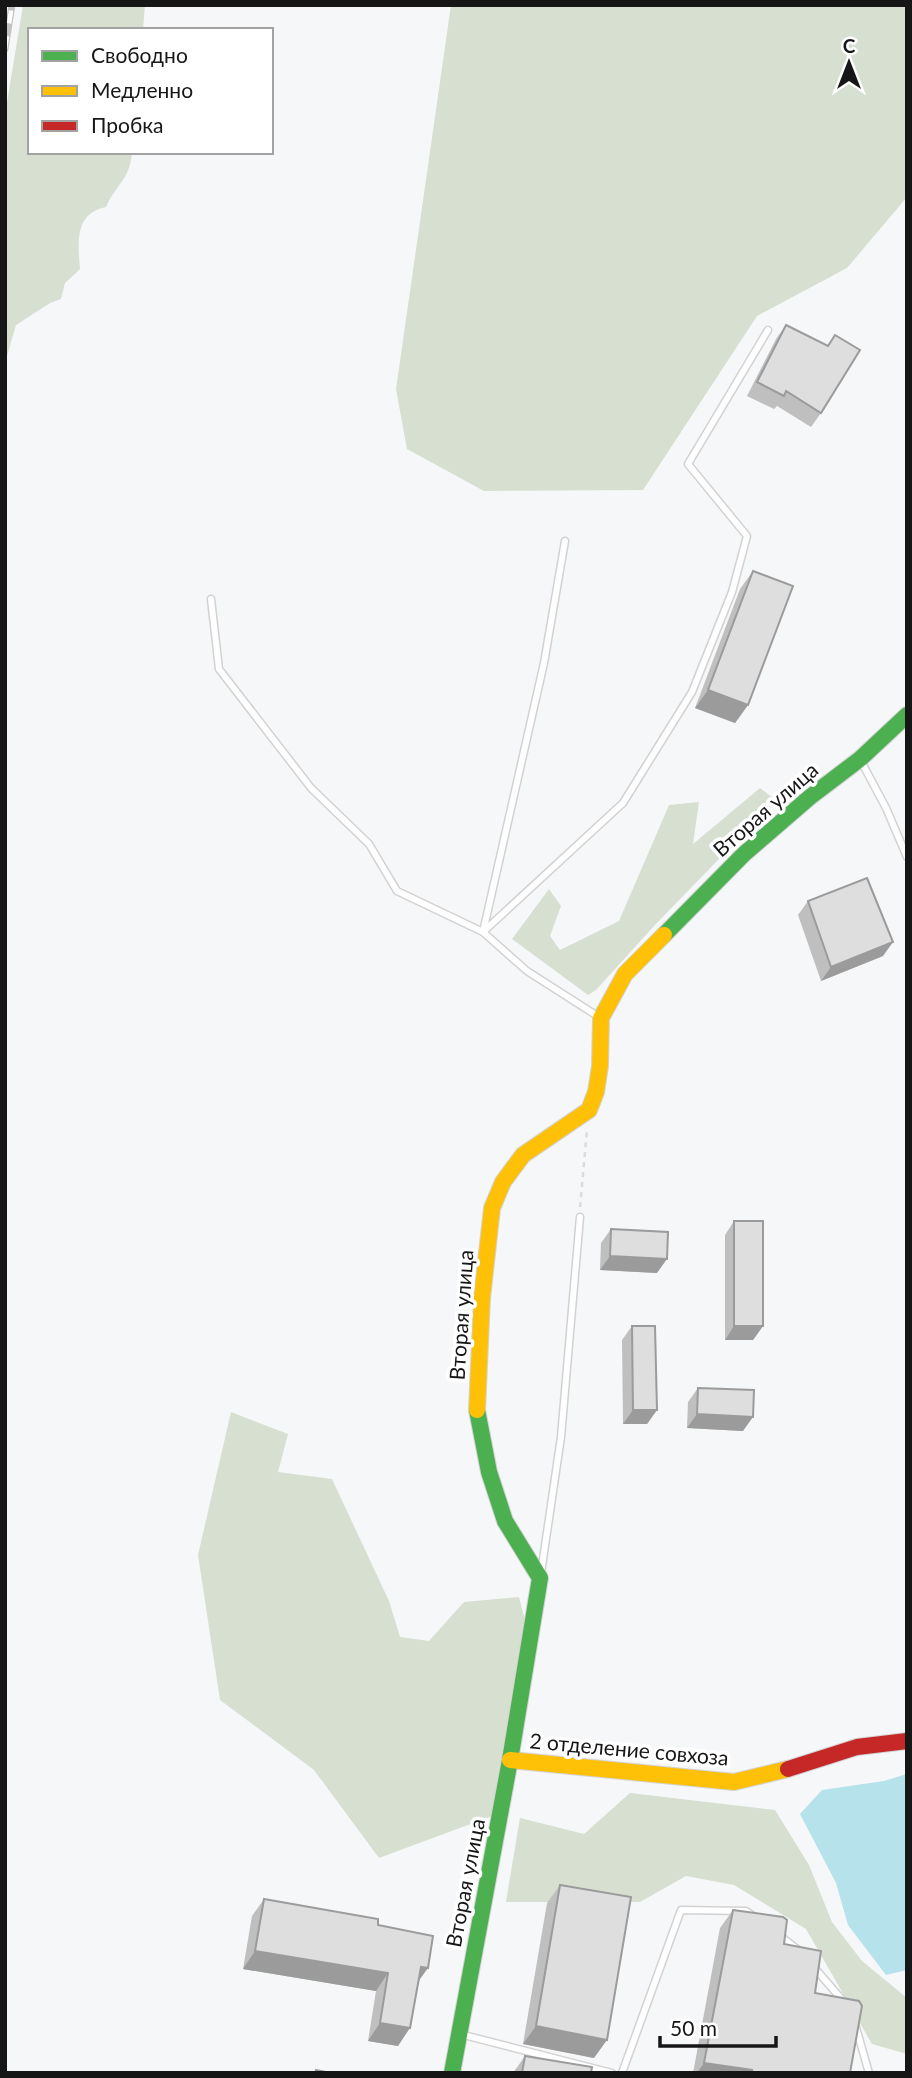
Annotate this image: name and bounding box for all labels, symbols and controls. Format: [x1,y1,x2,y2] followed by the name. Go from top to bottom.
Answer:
[28,28,273,154] legend
[814,28,884,98] north arrow
[843,34,856,57] text: С
[91,42,188,67] text: Свободно
[91,77,193,102] text: Медленно
[91,112,164,137] text: Пробка
[708,757,823,861] street label: Вторая улица
[443,1249,478,1381] street label: Вторая улица
[529,1727,730,1770] street label: 2 отделение совхоза
[440,1816,489,1949] street label: Вторая улица
[660,2004,776,2048] scale bar
[670,2015,717,2040] text: 50 m

